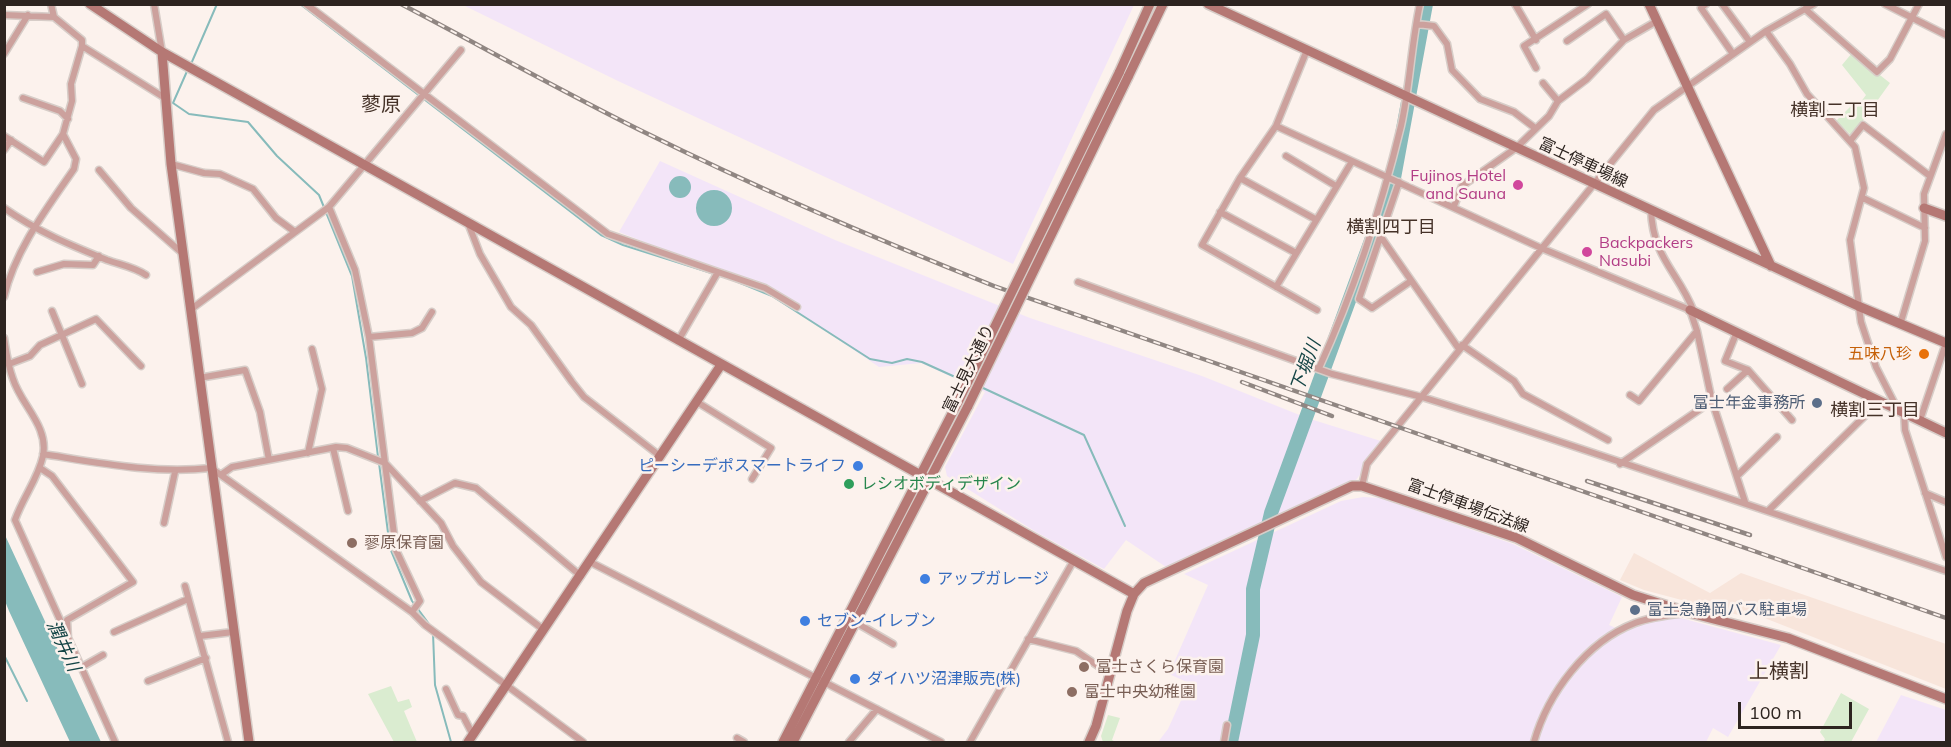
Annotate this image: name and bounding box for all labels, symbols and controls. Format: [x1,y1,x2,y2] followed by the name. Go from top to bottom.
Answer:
[361,93,401,117] district label: 蓼原
[1790,100,1880,122] district label: 横割二丁目
[1535,134,1631,192] street label: 富士停車場線
[1410,166,1506,204] place label: Fujinos Hotel and Sauna
[1511,178,1525,192] marker: Fujinos Hotel and Sauna
[1346,217,1436,239] district label: 横割四丁目
[1599,233,1693,271] place label: Backpackers Nasubi
[1580,245,1594,259] marker: Backpackers Nasubi
[939,322,999,416] street label: 富士見大通り
[1287,337,1325,395] water label: 下堀川
[1848,344,1912,364] place label: 五味八珍
[1917,347,1931,361] marker: 五味八珍
[1693,393,1805,413] place label: 富士年金事務所
[1810,396,1824,410] marker: 富士年金事務所
[1830,400,1920,422] district label: 横割三丁目
[638,456,846,476] place label: ピーシーデポスマートライフ
[851,459,865,473] marker: ピーシーデポスマートライフ
[861,474,1021,494] place label: レシオボディデザイン
[1405,475,1531,537] street label: 富士停車場伝法線
[842,477,856,491] marker: レシオボディデザイン
[364,533,444,553] place label: 蓼原保育園
[345,536,359,550] marker: 蓼原保育園
[937,569,1049,589] place label: アップガレージ
[918,572,932,586] marker: アップガレージ
[1647,600,1807,620] place label: 富士急静岡バス駐車場
[1628,603,1642,617] marker: 富士急静岡バス駐車場
[817,611,936,631] place label: セブン-イレブン
[798,614,812,628] marker: セブン-イレブン
[42,617,84,675] water label: 潤井川
[1096,657,1224,677] place label: 富士さくら保育園
[1077,660,1091,674] marker: 富士さくら保育園
[1749,660,1809,684] district label: 上横割
[867,669,1021,689] place label: ダイハツ沼津販売(株)
[848,672,862,686] marker: ダイハツ沼津販売(株)
[1084,682,1196,702] place label: 富士中央幼稚園
[1065,685,1079,699] marker: 富士中央幼稚園
[1741,690,1855,728] scale bar
[1749,701,1802,724] text: 100 m

